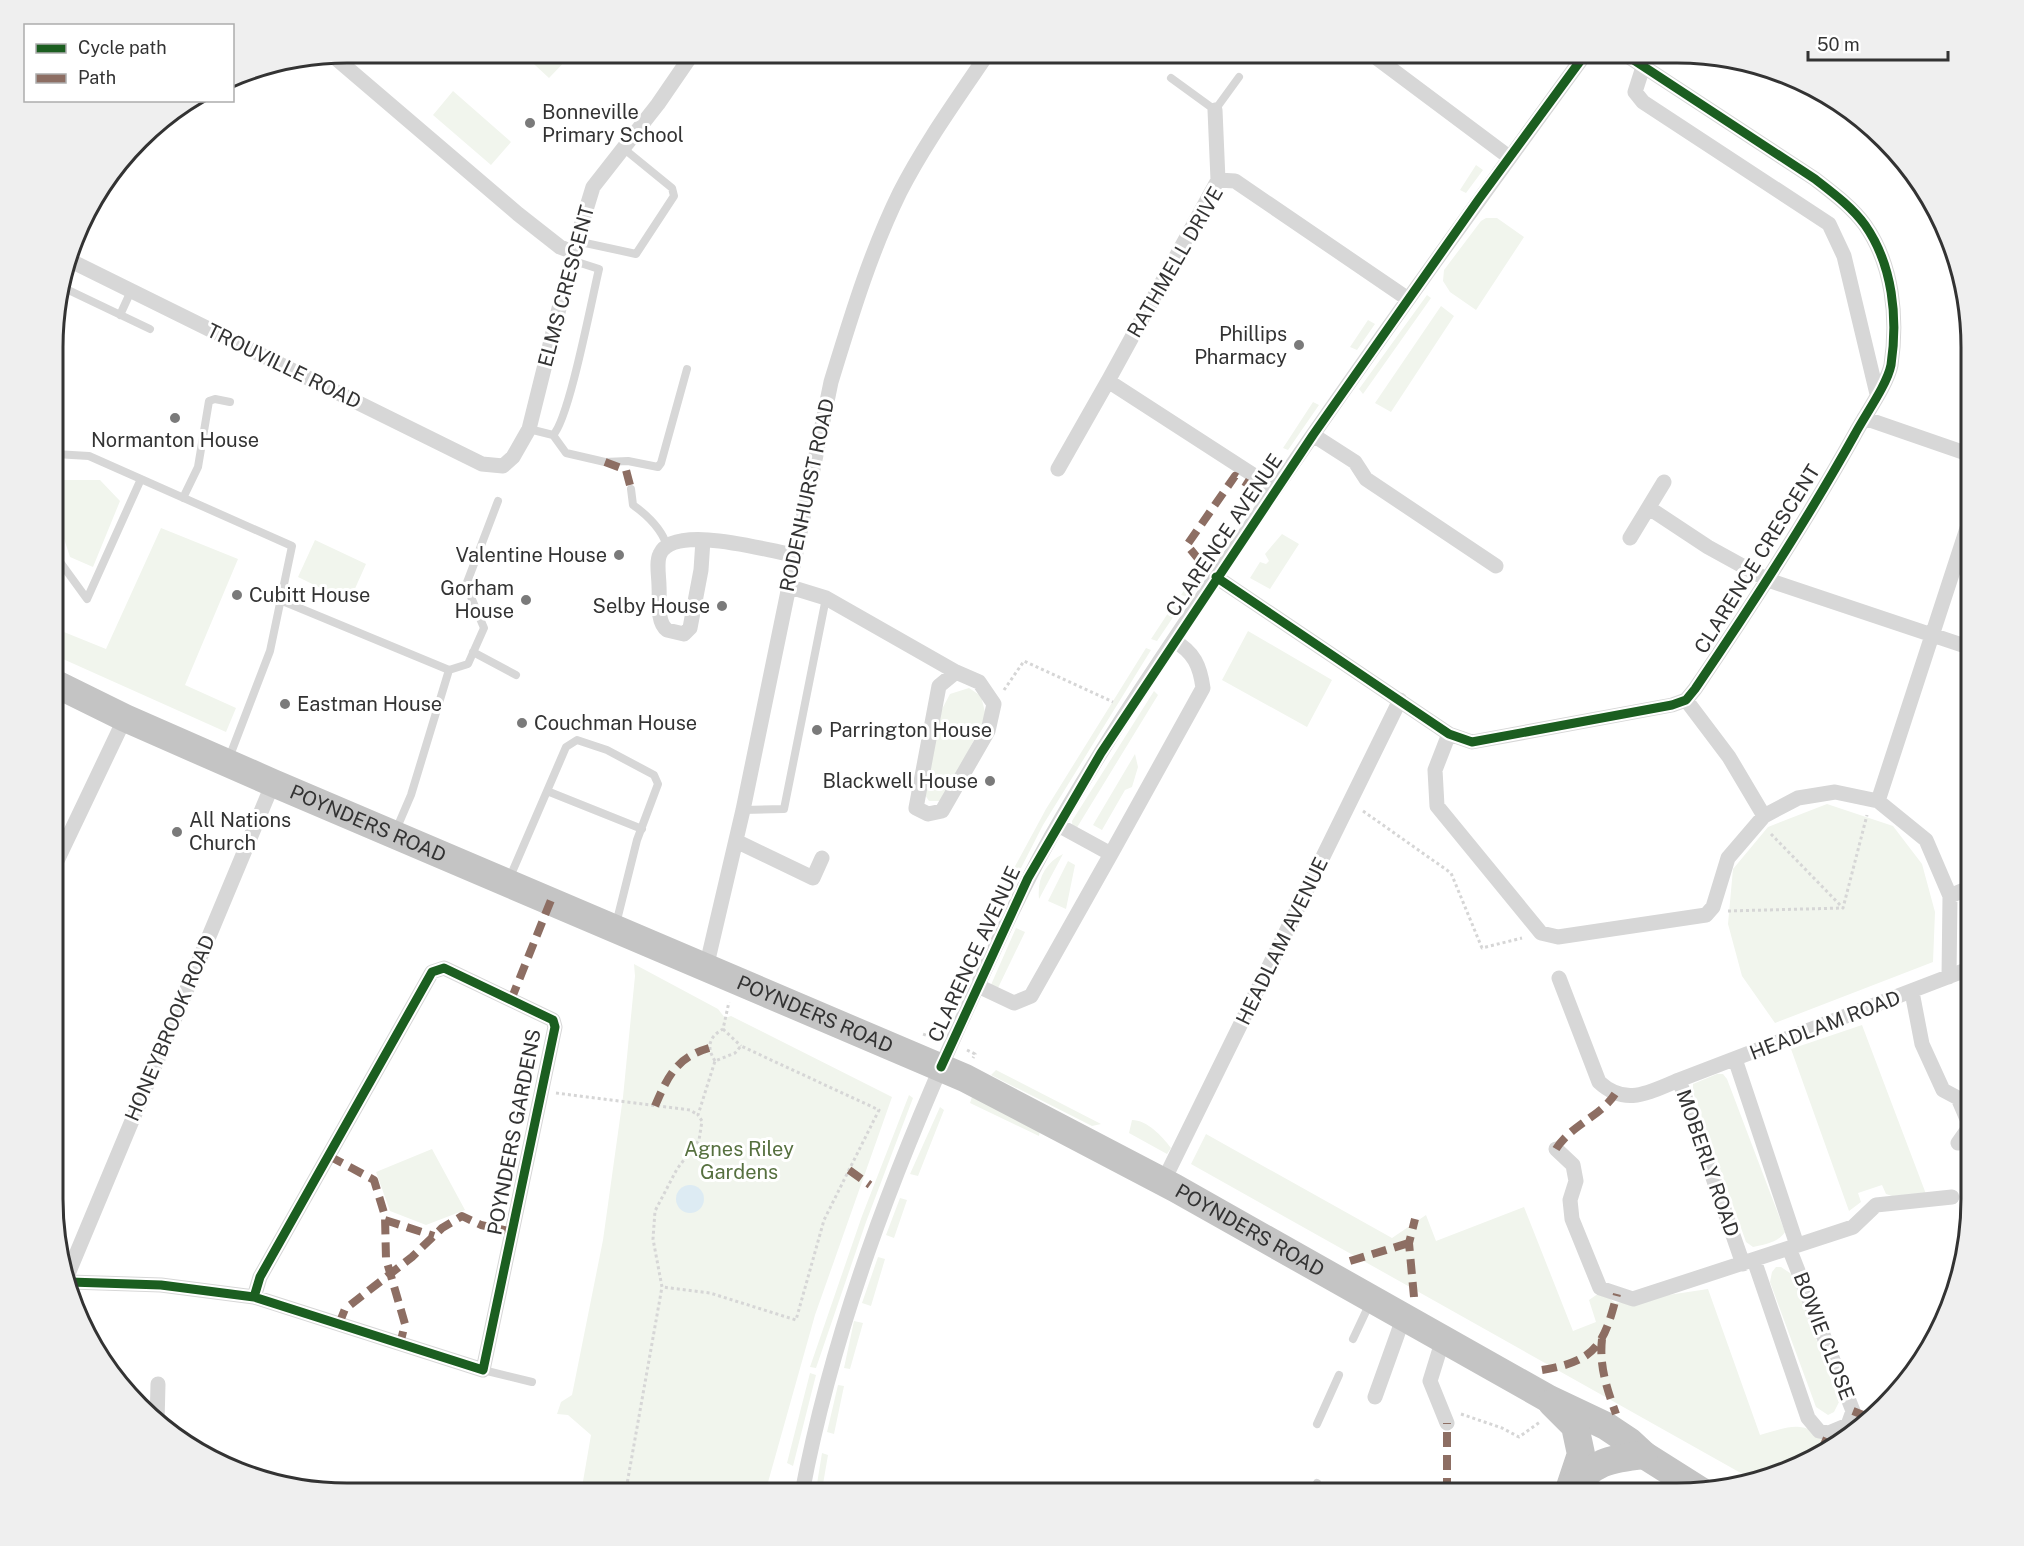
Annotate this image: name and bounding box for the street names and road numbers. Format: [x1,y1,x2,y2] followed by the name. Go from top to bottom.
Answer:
[1122,182,1228,342] street label: RATHMELL DRIVE
[533,202,599,369] street label: ELMS CRESCENT
[203,318,365,414] street label: TROUVILLE ROAD
[775,396,839,594] street label: RODENHURST ROAD
[1161,449,1287,621] street label: CLARENCE AVENUE
[1689,460,1825,658] street label: CLARENCE CRESCENT
[286,780,450,867] street label: POYNDERS ROAD
[1231,853,1333,1029] street label: HEADLAM AVENUE
[923,862,1025,1046] street label: CLARENCE AVENUE
[120,931,220,1125] street label: HONEYBROOK ROAD
[733,970,897,1058] street label: POYNDERS ROAD
[1746,985,1904,1065] street label: HEADLAM ROAD
[482,1027,546,1237] street label: POYNDERS GARDENS
[1672,1086,1744,1240] street label: MOBERLY ROAD
[1171,1179,1329,1282] street label: POYNDERS ROAD
[1789,1269,1859,1403] street label: BOWIE CLOSE

